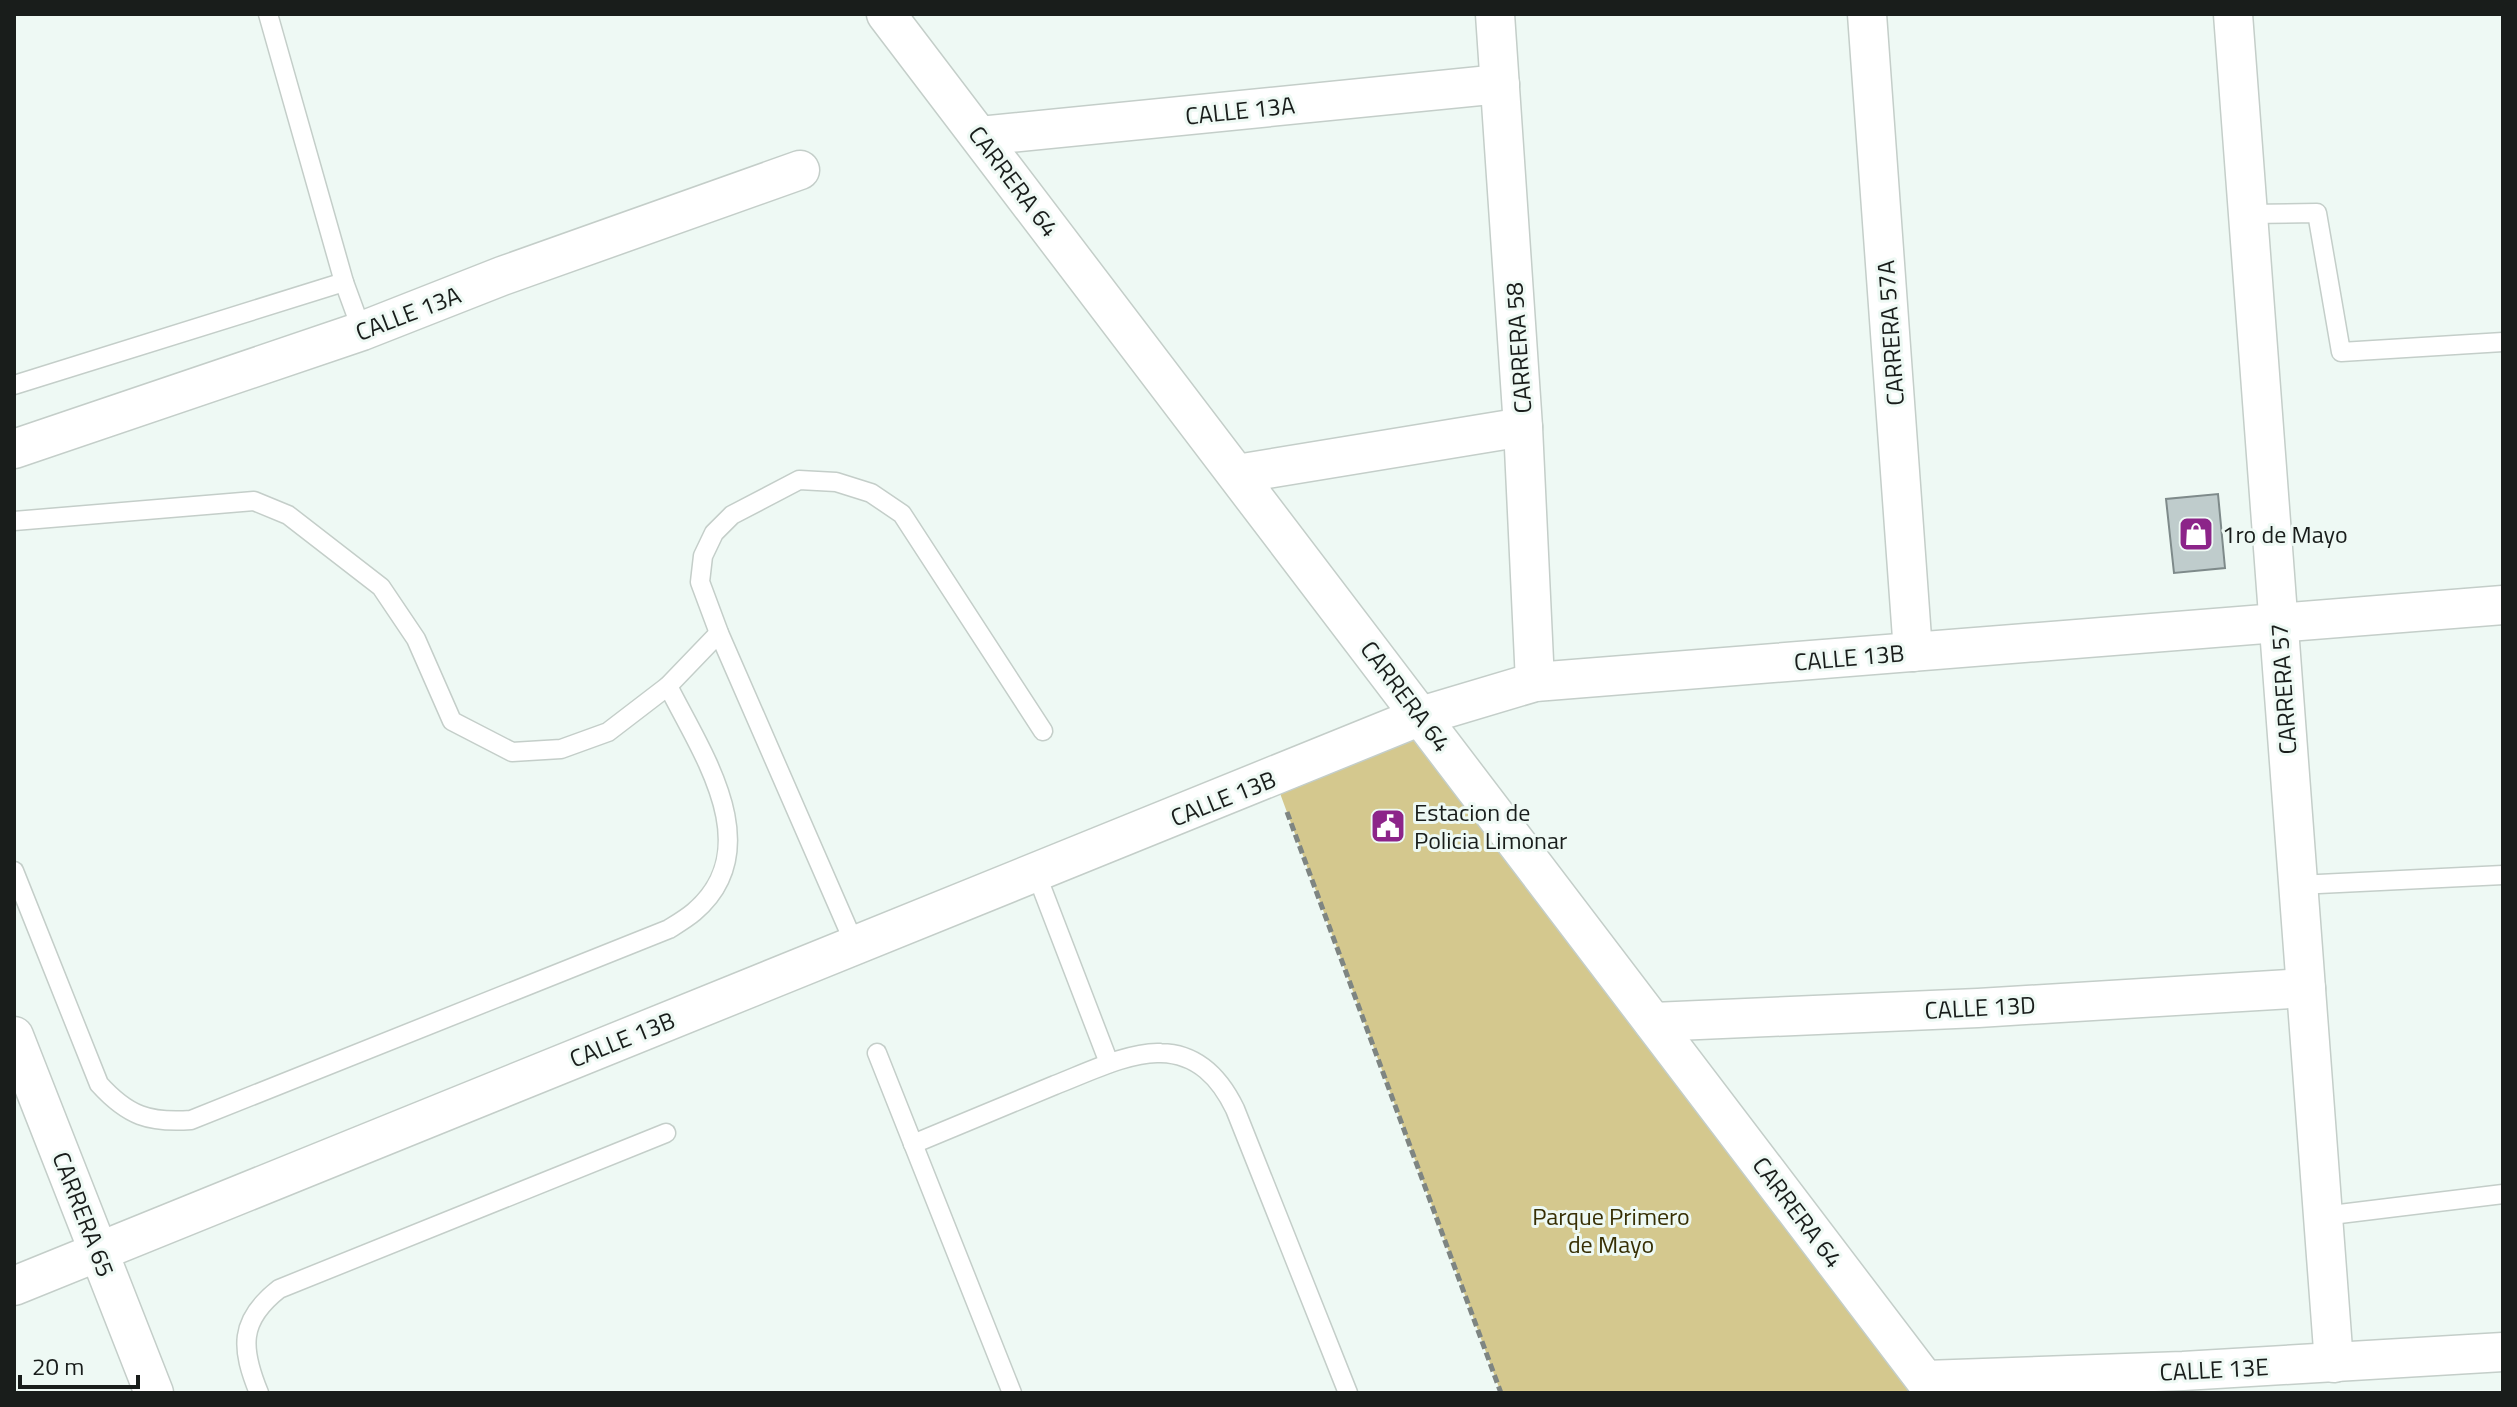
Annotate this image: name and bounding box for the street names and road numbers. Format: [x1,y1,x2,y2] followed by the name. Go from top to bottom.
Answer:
[1183,86,1297,134] street label: CALLE 13A
[960,118,1068,244] street label: CARRERA 64
[1867,259,1913,407] street label: CARRERA 57A
[350,276,466,350] street label: CALLE 13A
[1495,281,1541,415] street label: CARRERA 58
[2260,622,2306,756] street label: CARRERA 57
[1352,633,1460,759] street label: CARRERA 64
[1792,634,1906,680] street label: CALLE 13B
[1165,761,1281,835] street label: CALLE 13B
[1924,986,2036,1028] street label: CALLE 13D
[564,1002,680,1076] street label: CALLE 13B
[44,1146,124,1282] street label: CARRERA 65
[1744,1149,1852,1275] street label: CARRERA 64
[2159,1348,2269,1390] street label: CALLE 13E

